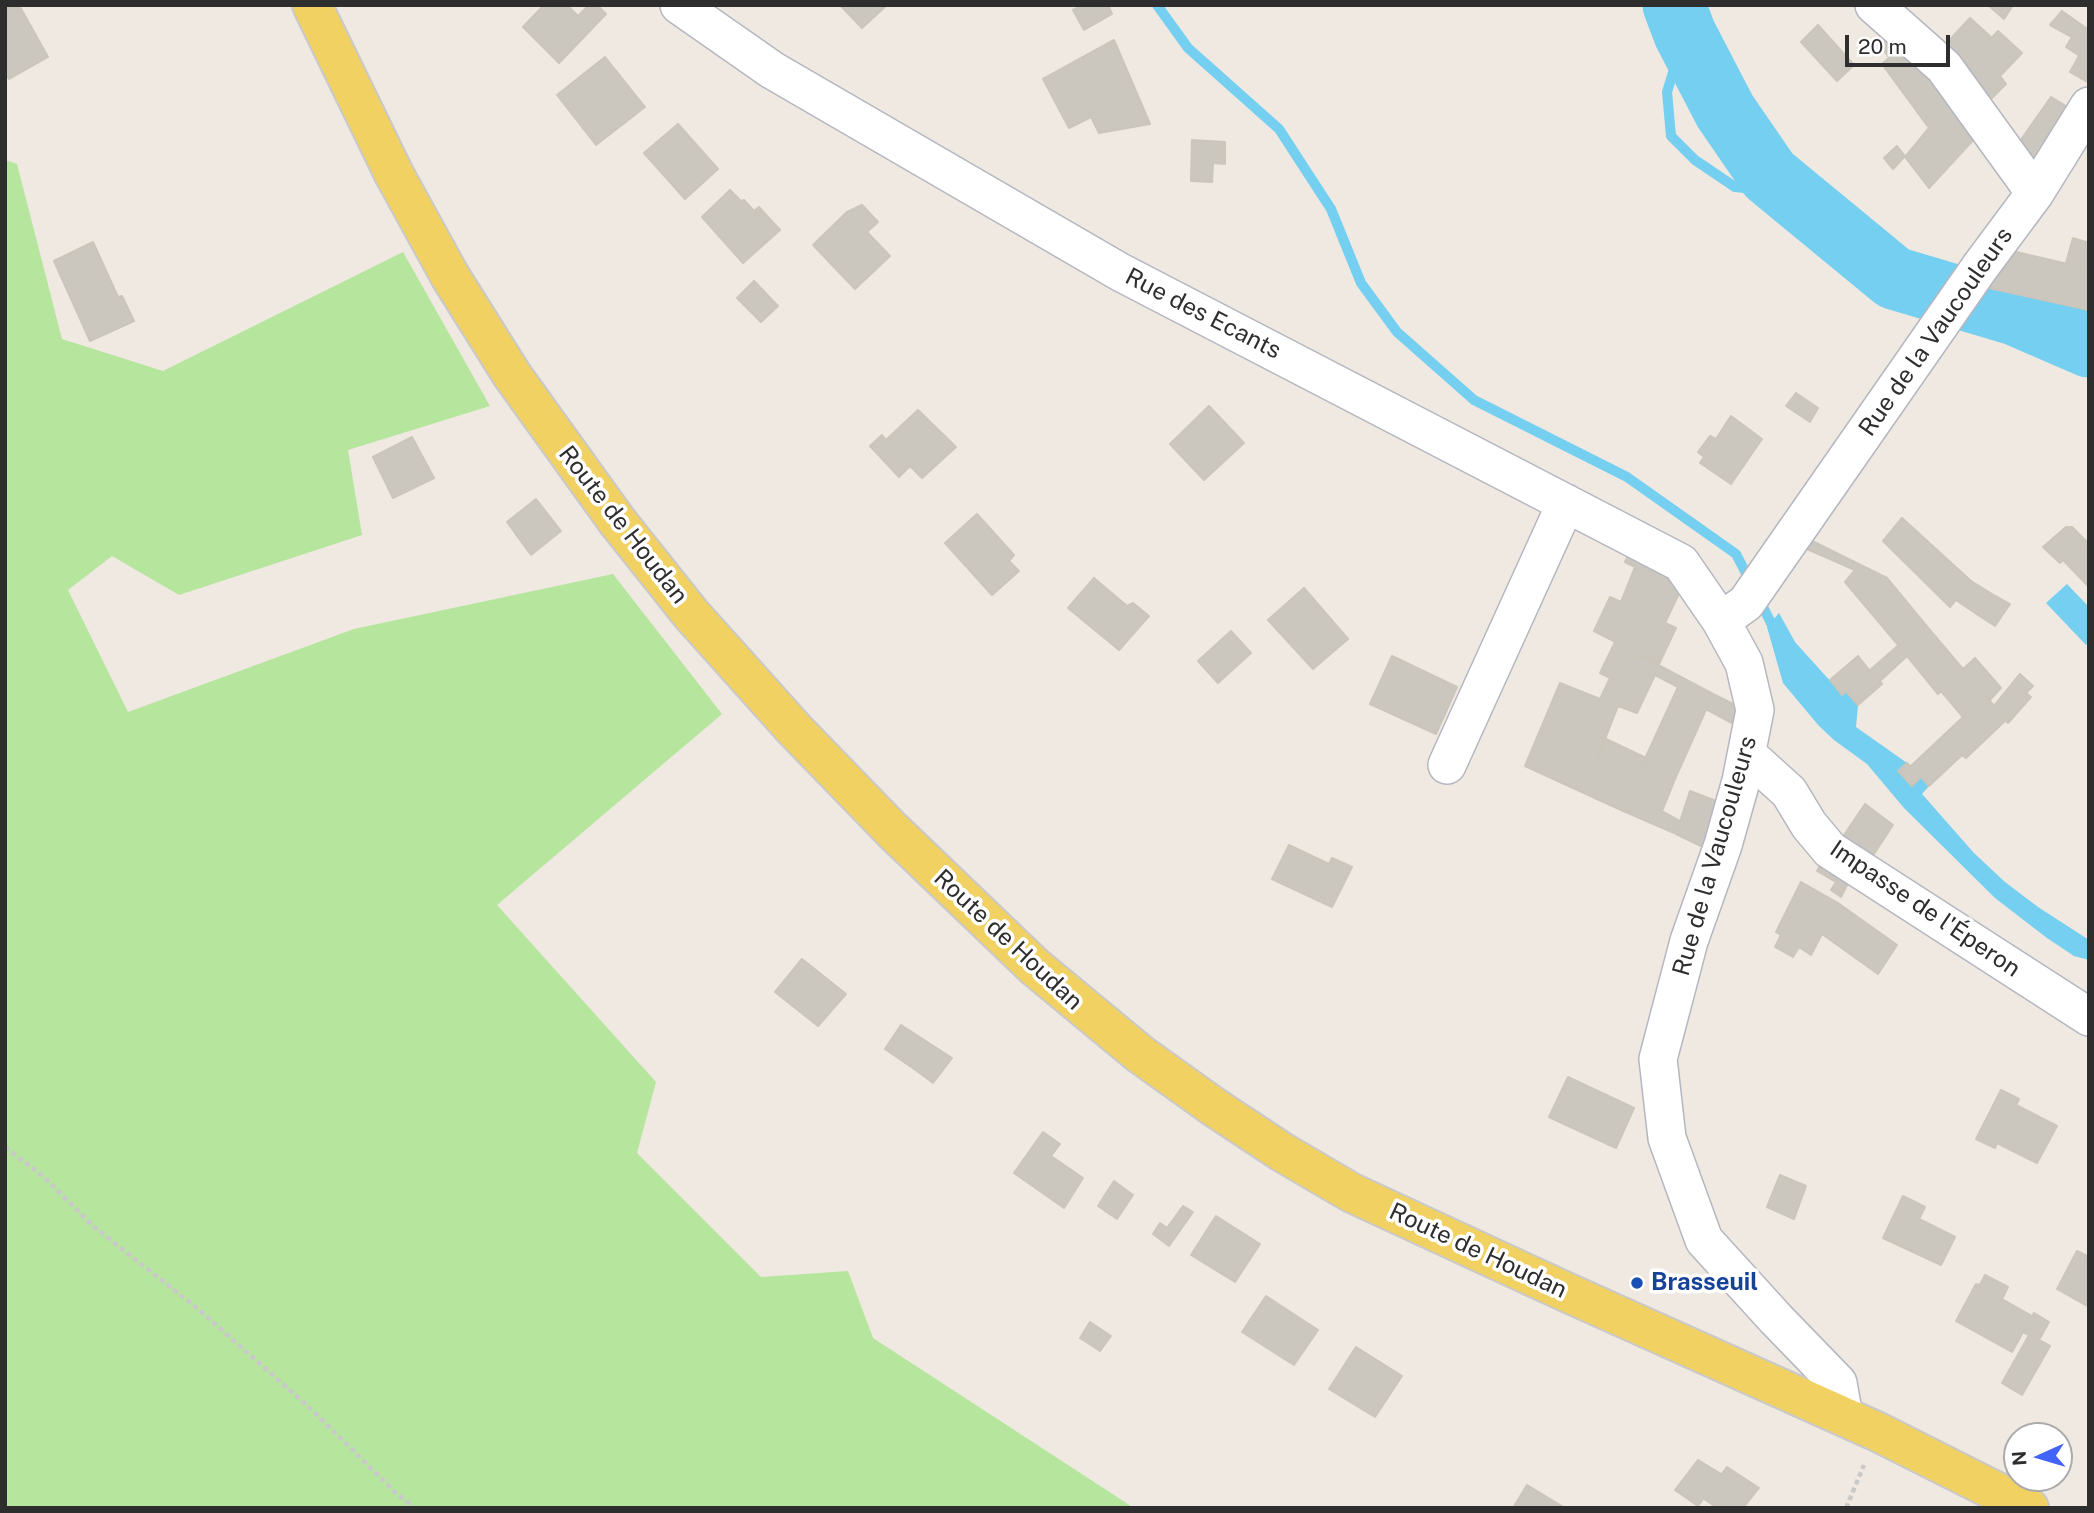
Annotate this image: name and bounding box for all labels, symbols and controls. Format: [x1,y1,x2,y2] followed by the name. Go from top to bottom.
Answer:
[1849,21,1954,65] scale bar
[1858,34,1907,59] text: 20 m
[1853,222,2019,442] street label: Rue de la Vaucouleurs
[1120,262,1286,366] street label: Rue des Ecants
[552,440,694,610] street label: Route de Houdan
[1667,733,1763,979] street label: Rue de la Vaucouleurs
[1824,835,2026,983] street label: Impasse de l'Éperon
[928,864,1088,1016] street label: Route de Houdan
[1385,1197,1571,1305] street label: Route de Houdan
[1651,1269,1758,1297] place label: Brasseuil
[1629,1275,1645,1291] marker: Brasseuil
[2003,1422,2073,1492] north arrow
[2008,1450,2031,1467] text: N

